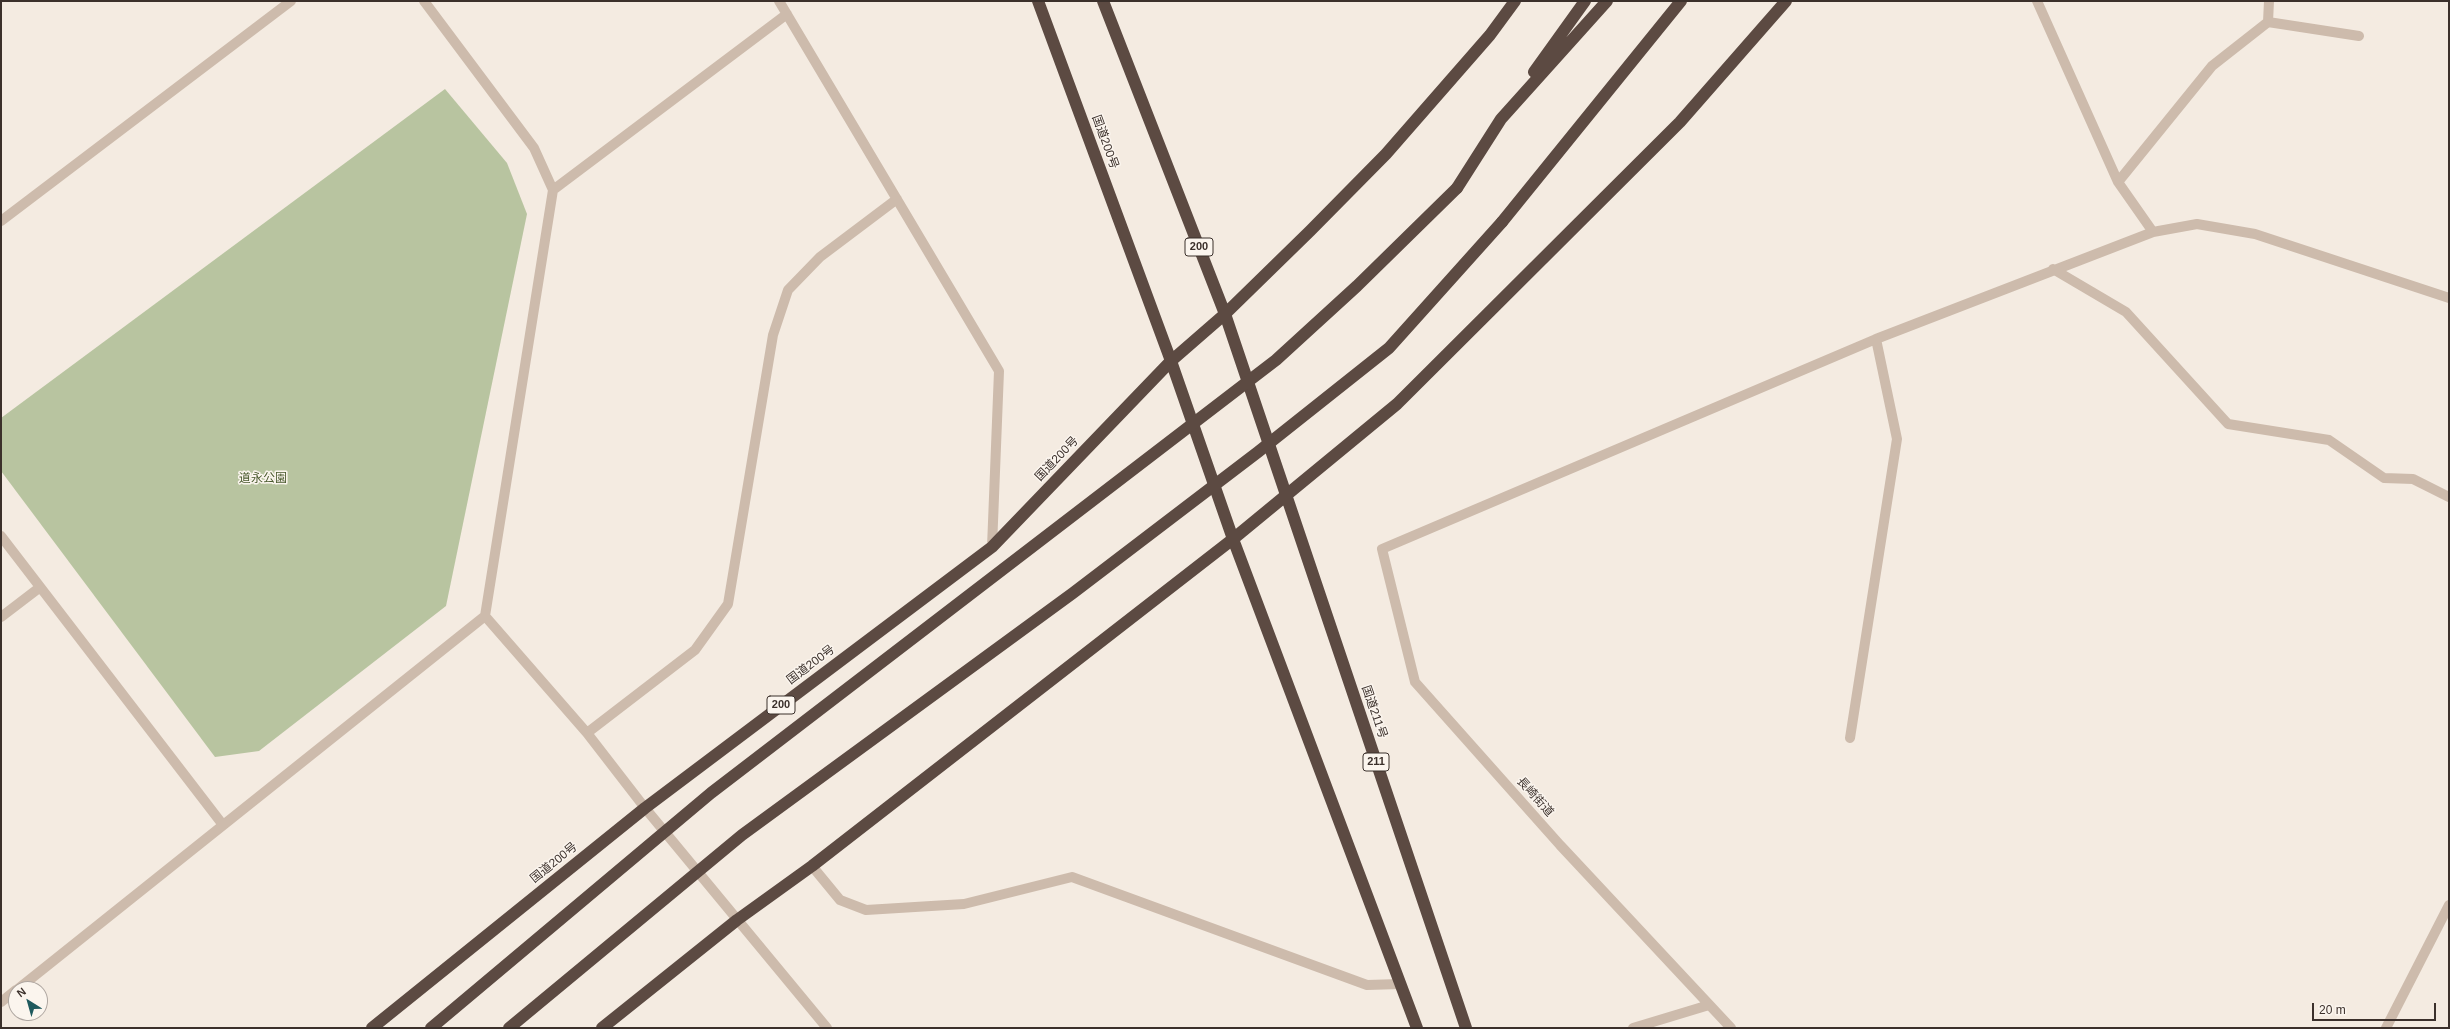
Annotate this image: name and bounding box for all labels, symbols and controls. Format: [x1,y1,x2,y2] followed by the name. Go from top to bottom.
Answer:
[1089,113,1121,171] street label: 国道200号
[1185,238,1213,256] road number: 200
[1032,434,1082,484] street label: 国道200号
[239,472,287,486] park label: 道永公園
[784,642,838,688] street label: 国道200号
[1358,684,1390,740] street label: 国道211号
[767,696,795,714] road number: 200
[1363,753,1389,771] road number: 211
[1514,774,1556,820] street label: 長崎街道
[528,840,580,886] street label: 国道200号
[8,981,48,1021] north arrow
[15,985,28,999] text: N
[2314,995,2438,1021] scale bar
[2319,1003,2346,1017] text: 20 m

